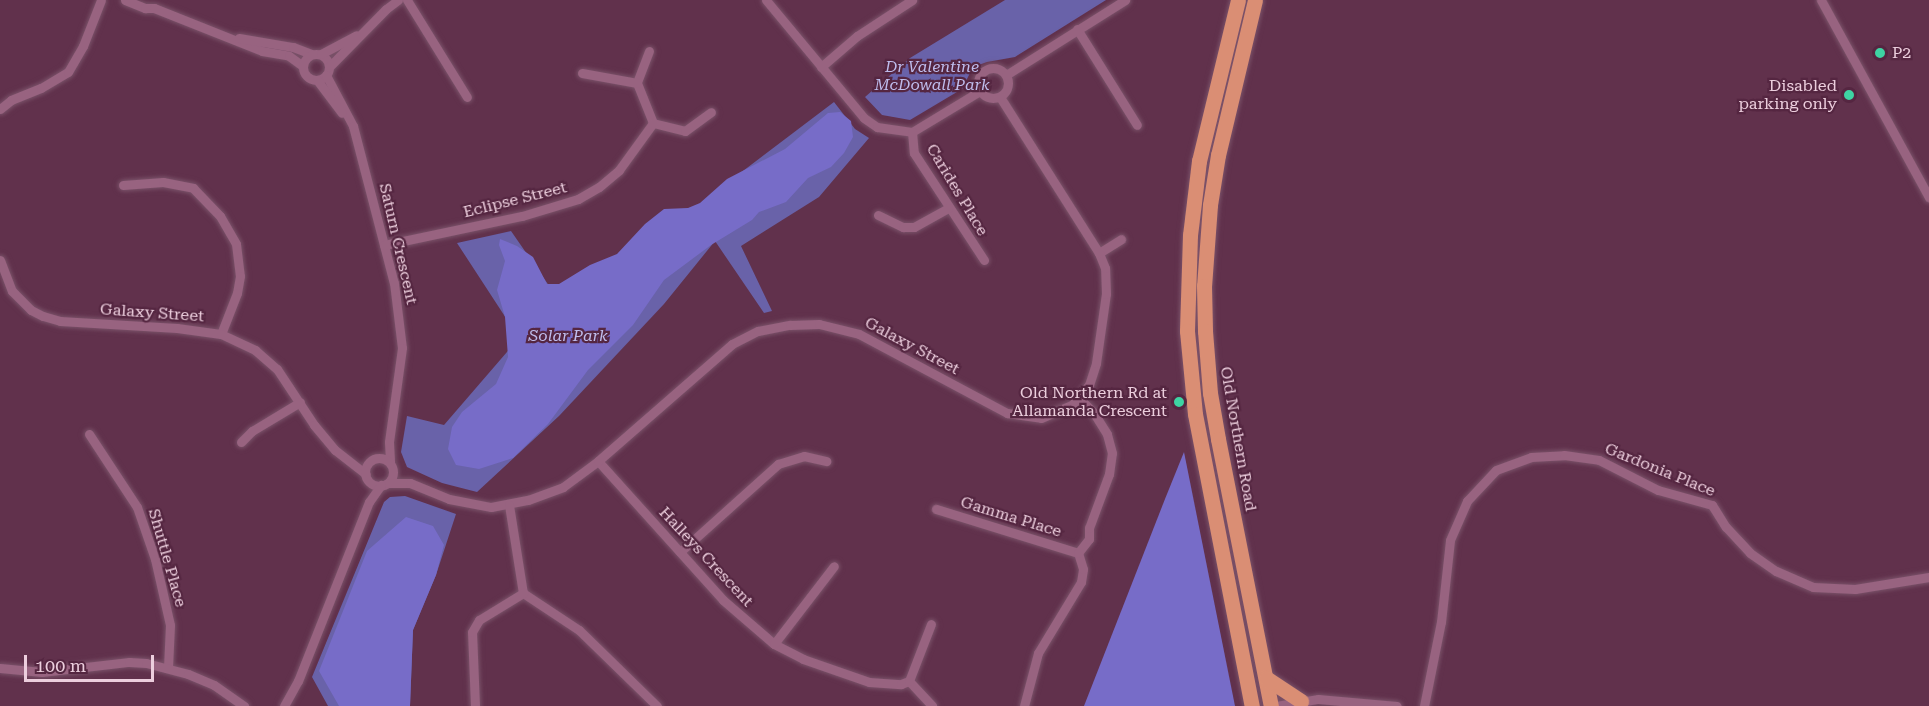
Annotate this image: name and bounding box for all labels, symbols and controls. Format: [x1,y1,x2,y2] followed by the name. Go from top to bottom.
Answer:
[1892,43,1911,63] place label: P2
[1873,46,1887,60] marker: P2
[874,57,990,95] park label: Dr Valentine McDowall Park
[1738,76,1837,114] place label: Disabled parking only
[1842,88,1856,102] marker: Disabled parking only
[922,141,992,239] street label: Carides Place
[461,178,569,222] street label: Eclipse Street
[375,182,421,306] street label: Saturn Crescent
[99,300,205,326] street label: Galaxy Street
[862,313,962,379] street label: Galaxy Street
[528,326,608,346] park label: Solar Park
[1216,365,1260,513] street label: Old Northern Road
[1012,383,1167,421] place label: Old Northern Rd at Allamanda Crescent
[1172,395,1186,409] marker: Old Northern Rd at Allamanda Crescent
[1602,439,1718,501] street label: Gardonia Place
[958,493,1064,541] street label: Gamma Place
[655,503,757,611] street label: Halleys Crescent
[144,507,190,609] street label: Shuttle Place
[27,643,158,681] scale bar
[35,655,86,676] text: 100 m

